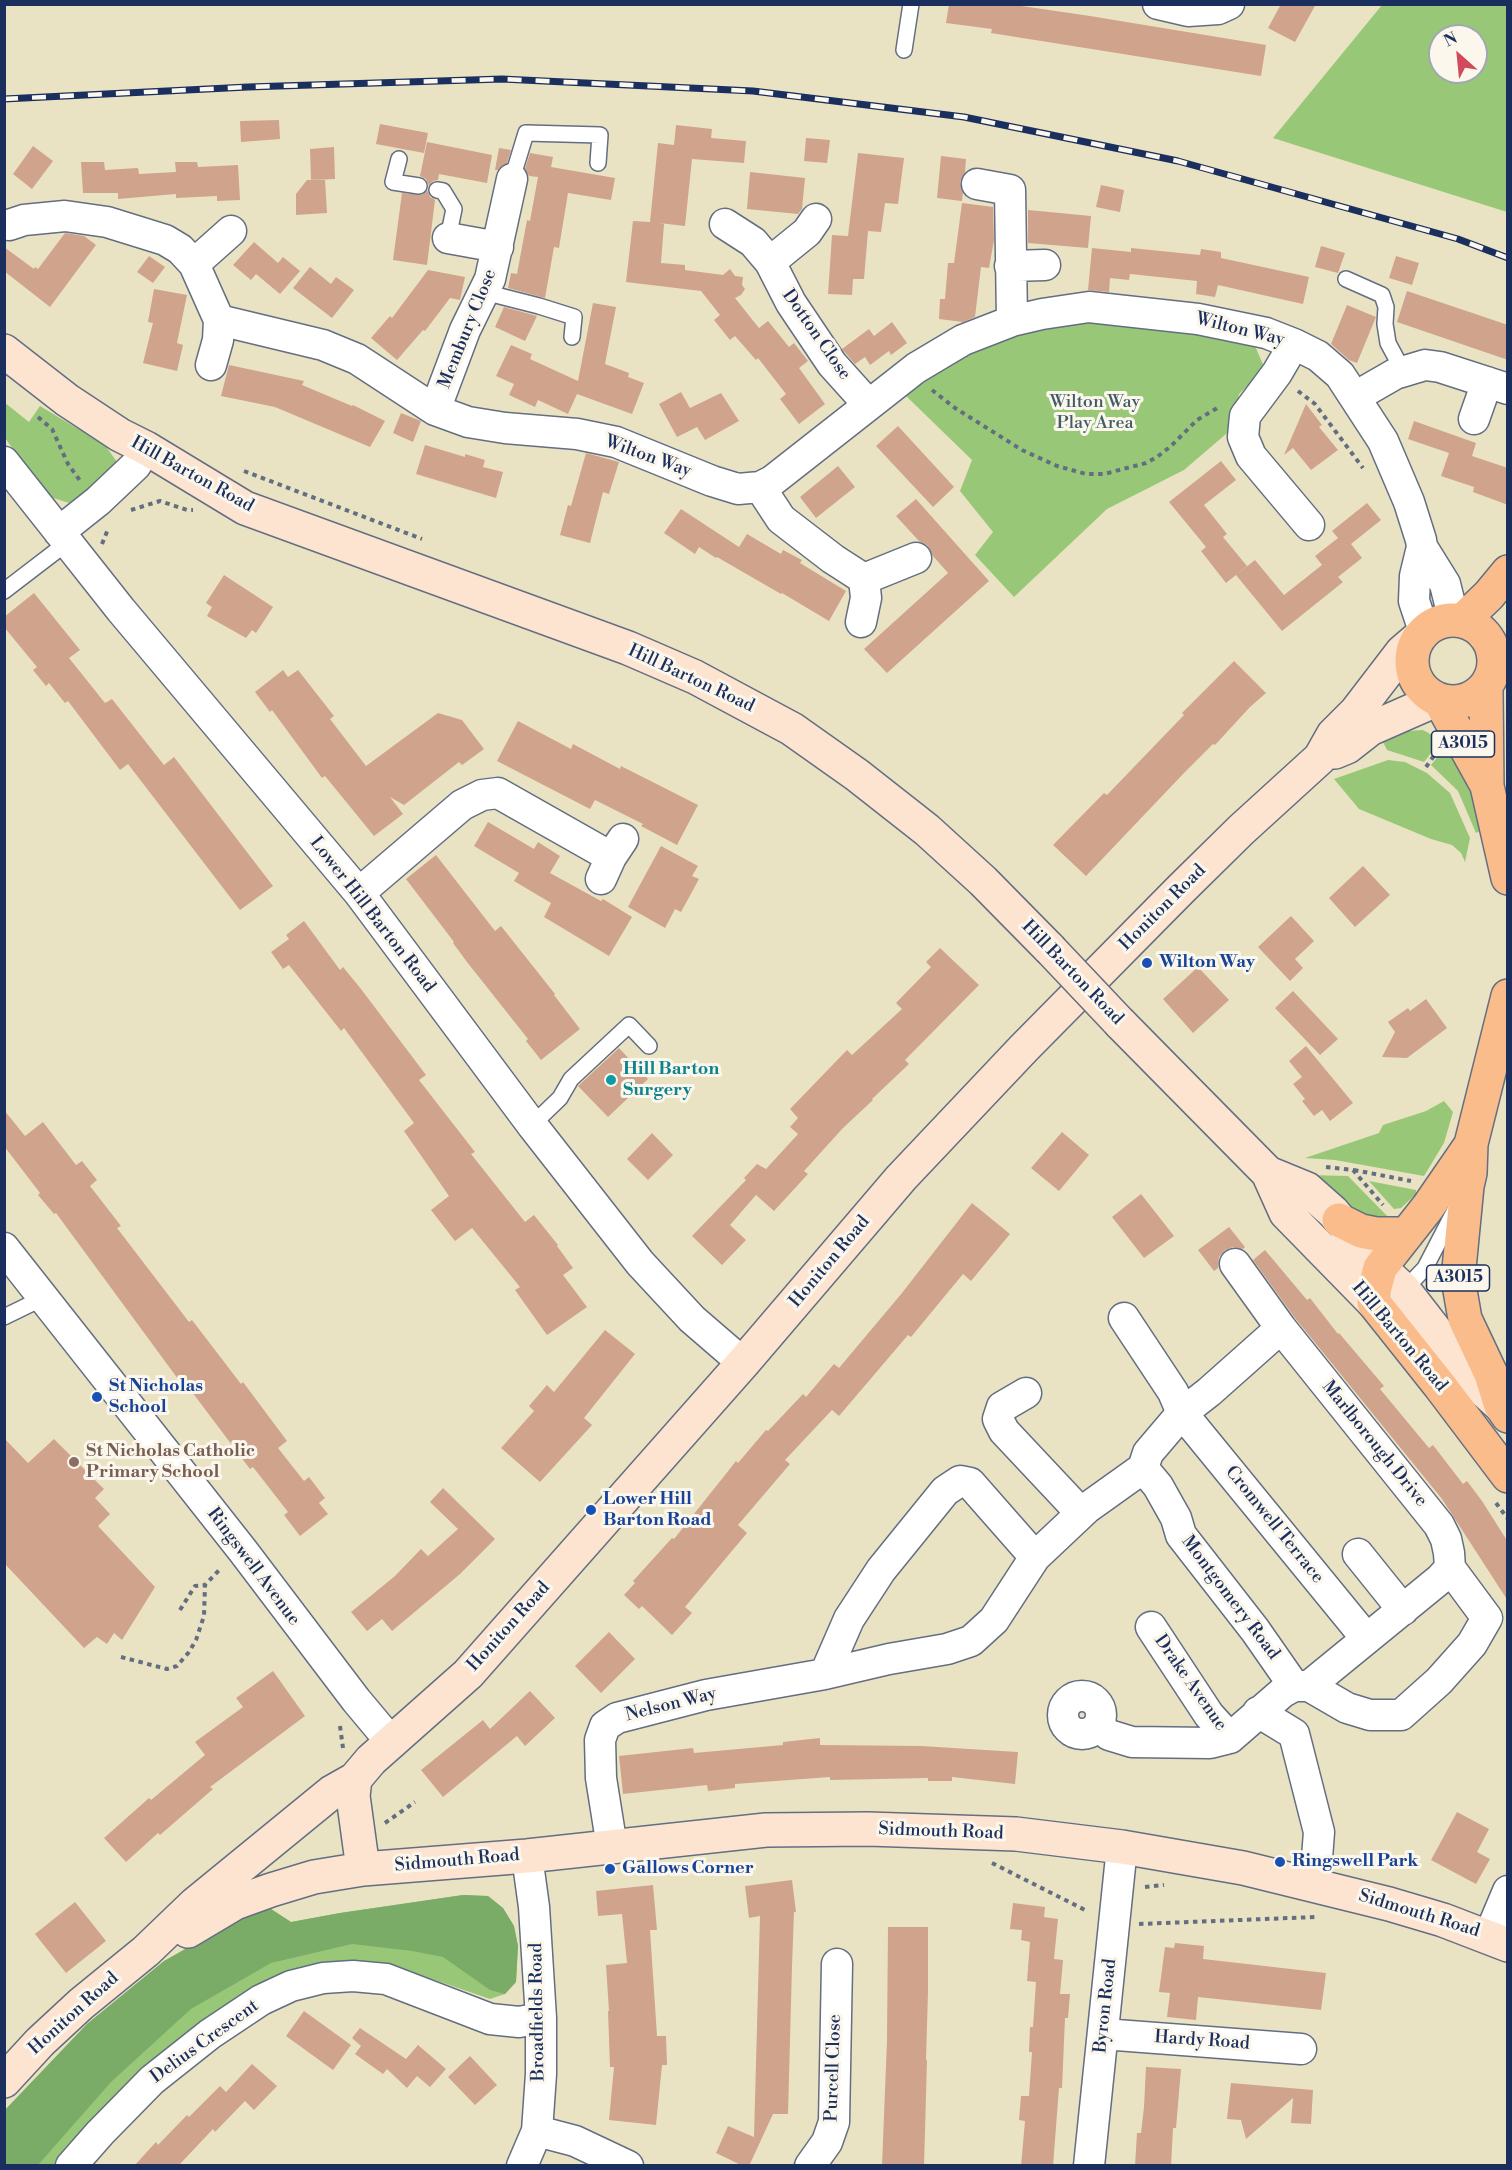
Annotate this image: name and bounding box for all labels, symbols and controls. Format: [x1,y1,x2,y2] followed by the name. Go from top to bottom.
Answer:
[1428,24,1488,84] north arrow
[1441,28,1461,52] text: N
[434,266,502,392] street label: Membury Close
[777,285,855,385] street label: Dotton Close
[1193,309,1287,351] street label: Wilton Way
[1050,392,1140,434] park label: Wilton Way Play Area
[602,431,694,483] street label: Wilton Way
[127,432,257,518] street label: Hill Barton Road
[624,640,758,718] street label: Hill Barton Road
[1432,731,1494,757] road number: A3015
[304,833,440,997] street label: Lower Hill Barton Road
[1115,860,1211,956] street label: Honiton Road
[1017,916,1127,1030] street label: Hill Barton Road
[1159,952,1255,974] place label: Wilton Way
[1140,956,1154,970] marker: Wilton Way
[623,1059,719,1102] place label: Hill Barton Surgery
[604,1073,618,1087] marker: Hill Barton Surgery
[785,1212,875,1312] street label: Honiton Road
[1426,1265,1490,1291] road number: A3015
[1347,1278,1451,1396] street label: Hill Barton Road
[109,1376,203,1418] place label: St Nicholas School
[1317,1377,1431,1511] street label: Marlborough Drive
[90,1390,104,1404] marker: St Nicholas School
[86,1441,255,1484] place label: St Nicholas Catholic Primary School
[67,1455,81,1469] marker: St Nicholas Catholic Primary School
[1220,1462,1328,1588] street label: Cromwell Terrace
[603,1489,712,1532] place label: Lower Hill Barton Road
[584,1503,598,1517] marker: Lower Hill Barton Road
[202,1504,304,1630] street label: Ringswell Avenue
[1176,1532,1284,1664] street label: Montgomery Road
[463,1578,555,1676] street label: Honiton Road
[1149,1631,1231,1735] street label: Drake Avenue
[623,1683,719,1727] street label: Nelson Way
[878,1819,1004,1845] street label: Sidmouth Road
[394,1845,520,1877] street label: Sidmouth Road
[1292,1851,1418,1873] place label: Ringswell Park
[1273,1855,1287,1869] marker: Ringswell Park
[622,1858,754,1880] place label: Gallows Corner
[603,1862,617,1876] marker: Gallows Corner
[1356,1885,1482,1943] street label: Sidmouth Road
[526,1942,550,2082] street label: Broadfields Road
[1090,1958,1122,2054] street label: Byron Road
[25,1968,123,2060] street label: Honiton Road
[147,1996,263,2088] street label: Delius Crescent
[821,2014,847,2122] street label: Purcell Close
[1153,2027,1251,2055] street label: Hardy Road

